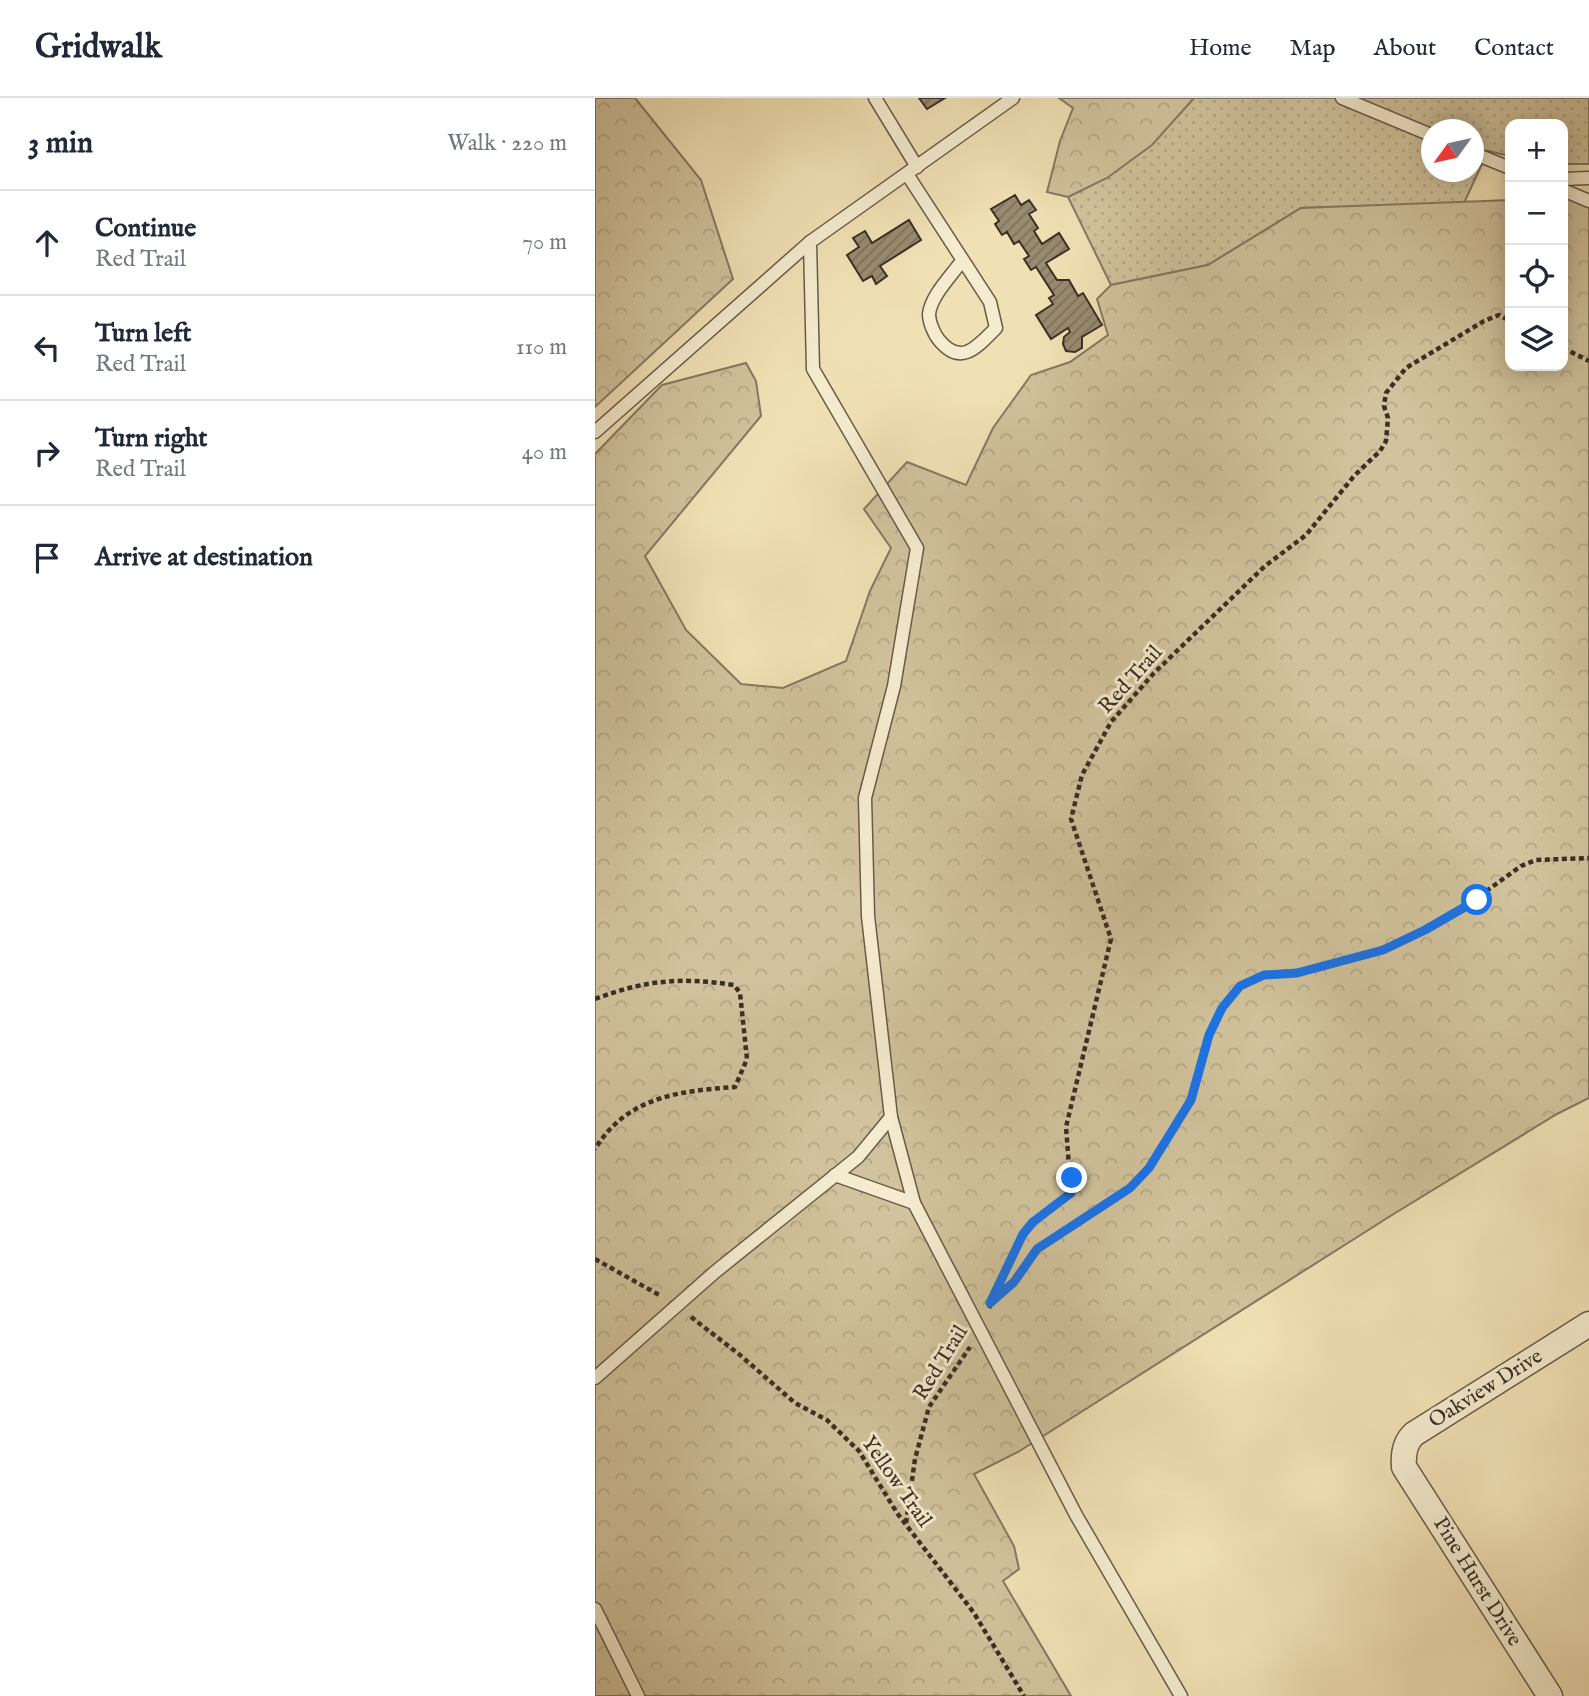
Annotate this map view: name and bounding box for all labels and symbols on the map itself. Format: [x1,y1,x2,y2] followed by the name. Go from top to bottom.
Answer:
[1421,119,1484,182] north arrow
[1093,640,1169,720] street label: Red Trail
[1461,884,1492,915] route start
[1056,1162,1087,1193] route end
[908,1320,975,1405] street label: Red Trail
[1424,1343,1548,1435] street label: Oakview Drive
[855,1431,937,1533] street label: Yellow Trail
[1426,1512,1528,1652] street label: Pine Hurst Drive

